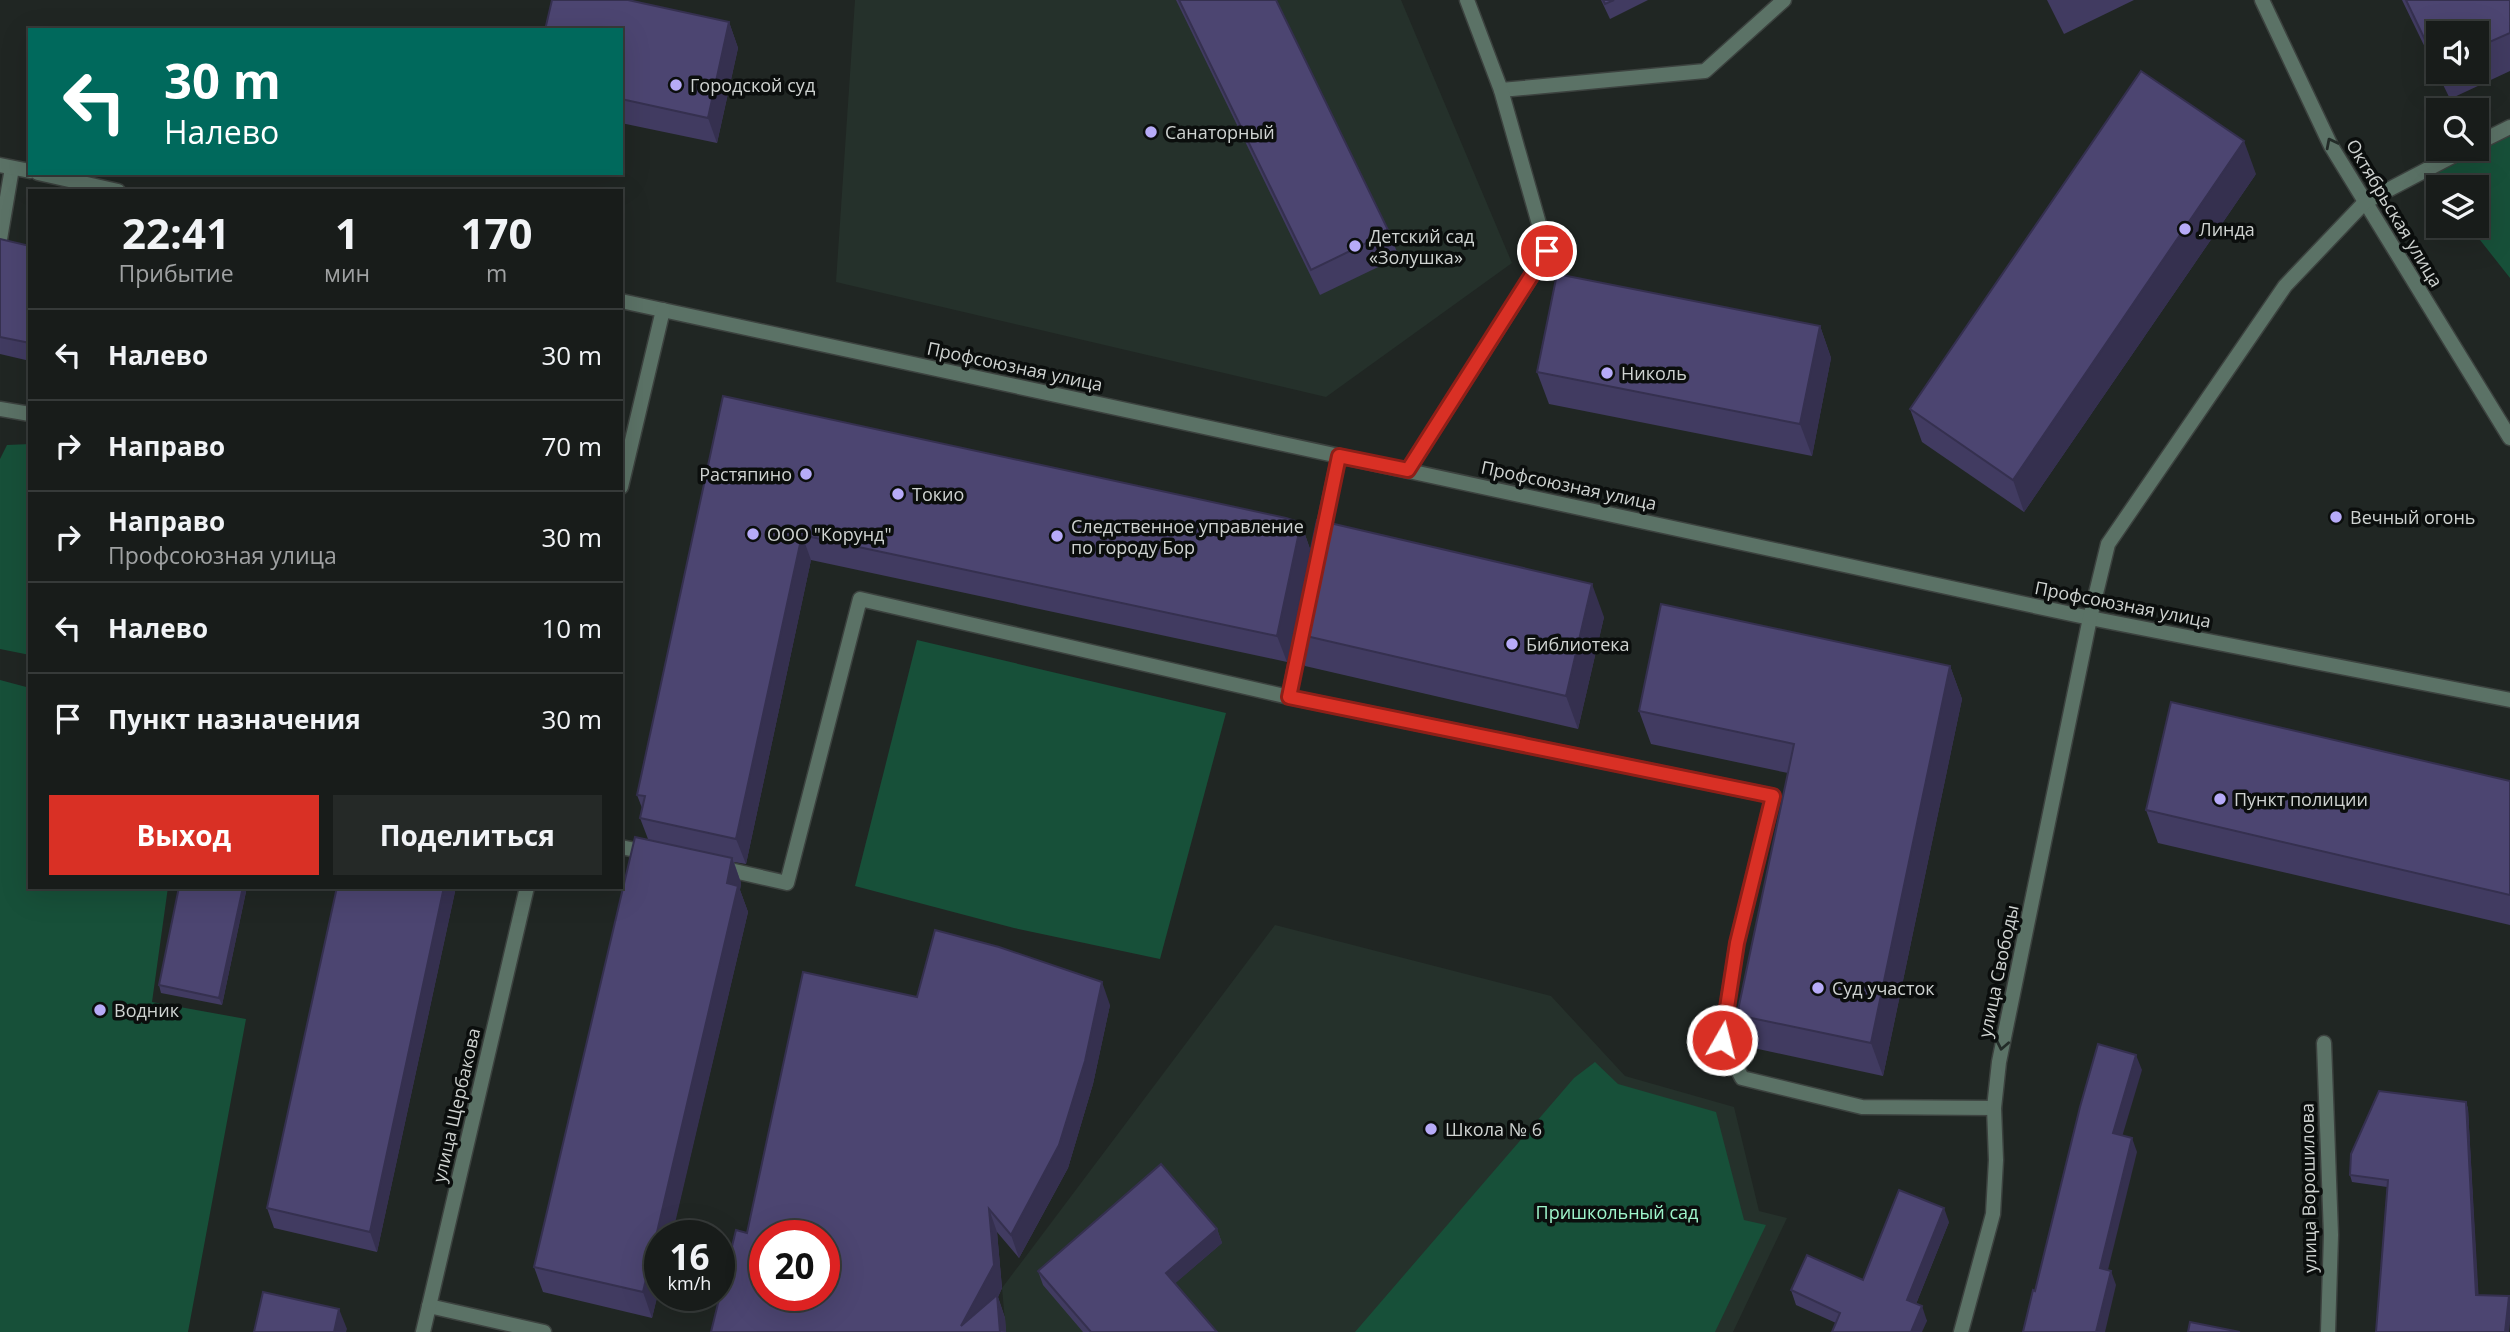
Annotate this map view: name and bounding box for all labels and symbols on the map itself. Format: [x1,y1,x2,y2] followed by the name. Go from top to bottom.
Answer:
[690,73,815,97] place label: Городской суд
[668,77,684,93] marker: Городской суд
[1165,120,1275,144] place label: Санаторный
[1143,124,1159,140] marker: Санаторный
[2341,135,2449,291] street label: Октябрьская улица
[2325,138,2339,150] one-way arrow
[2199,217,2255,241] place label: Линда
[1517,221,1577,281] pin
[2177,221,2193,237] marker: Линда
[1369,224,1474,269] place label: Детский сад «Золушка»
[1347,238,1363,254] marker: Детский сад «Золушка»
[925,336,1105,396] street label: Профсоюзная улица
[1621,361,1687,385] place label: Николь
[1599,365,1615,381] marker: Николь
[1479,455,1659,515] street label: Профсоюзная улица
[699,462,792,486] place label: Растяпино
[798,466,814,482] marker: Растяпино
[912,482,964,506] place label: Токио
[890,486,906,502] marker: Токио
[2350,505,2475,529] place label: Вечный огонь
[2328,509,2344,525] marker: Вечный огонь
[1071,514,1304,559] place label: Следственное управление по городу Бор
[767,522,892,546] place label: ООО "Корунд"
[745,526,761,542] marker: ООО "Корунд"
[1049,528,1065,544] marker: Следственное управление по городу Бор
[2033,575,2213,633] street label: Профсоюзная улица
[1526,632,1630,656] place label: Библиотека
[1504,636,1520,652] marker: Библиотека
[2234,787,2368,811] place label: Пункт полиции
[2212,791,2228,807] marker: Пункт полиции
[1972,903,2024,1039] street label: улица Свободы
[1832,976,1935,1000] place label: Суд участок
[1810,980,1826,996] marker: Суд участок
[114,998,180,1022] place label: Водник
[92,1002,108,1018] marker: Водник
[1685,1003,1759,1077] position arrow
[427,1025,485,1185] street label: улица Щербакова
[1996,1039,2011,1051] one-way arrow
[2295,1103,2321,1273] street label: улица Ворошилова
[1445,1117,1542,1141] place label: Школа № 6
[1423,1121,1439,1137] marker: Школа № 6
[1536,1200,1698,1224] park label: Пришкольный сад
[749,1220,840,1311] speed limit sign: 20

